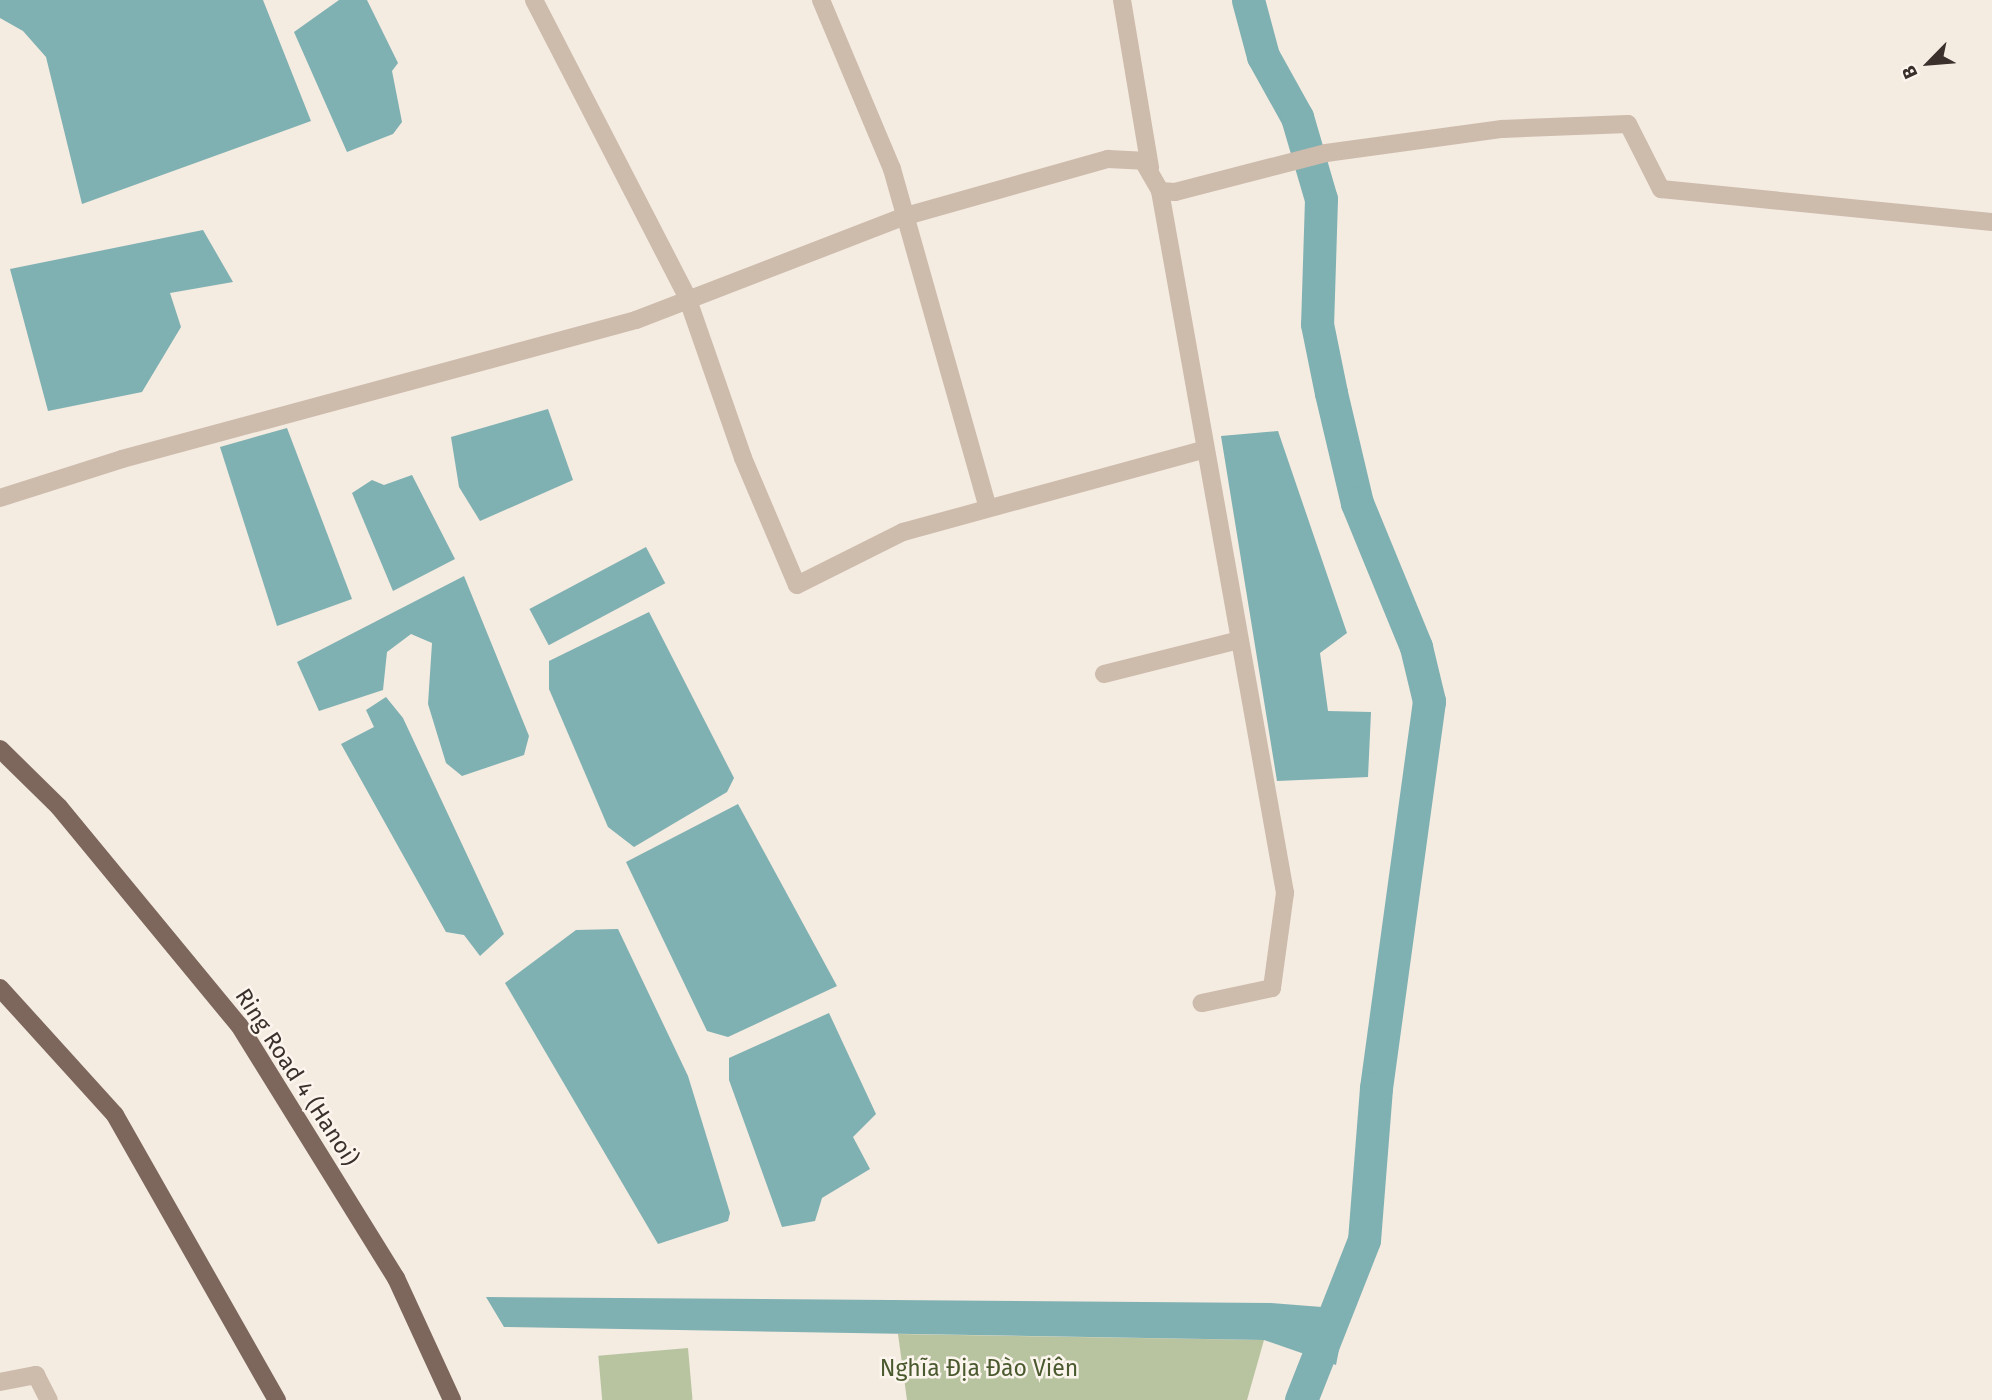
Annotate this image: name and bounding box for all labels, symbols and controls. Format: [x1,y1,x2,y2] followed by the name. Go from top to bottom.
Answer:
[1894,28,1964,98] north arrow
[1897,62,1922,82] text: B
[229,983,365,1171] street label: Ring Road 4 (Hanoi)
[880,1354,1078,1382] park label: Nghĩa Địa Đào Viên

